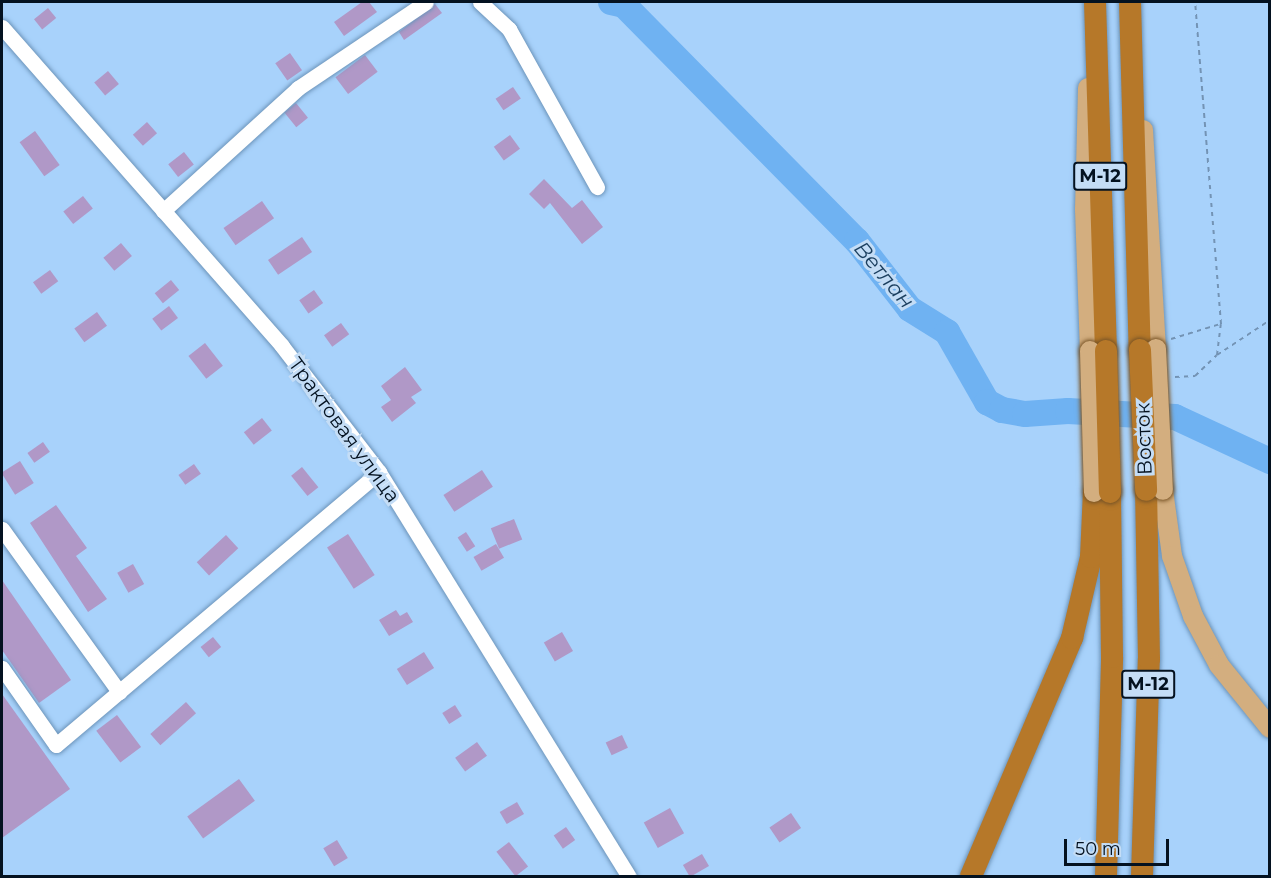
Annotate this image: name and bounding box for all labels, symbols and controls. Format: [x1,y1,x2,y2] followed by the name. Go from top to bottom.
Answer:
[1073,161,1127,191] road number: М-12
[849,236,919,314] water label: Ветлан
[283,353,405,507] street label: Трактовая улица
[1131,403,1157,475] street label: Восток
[1121,669,1175,699] road number: М-12
[1067,827,1172,865] scale bar
[1075,838,1121,860] text: 50 m

